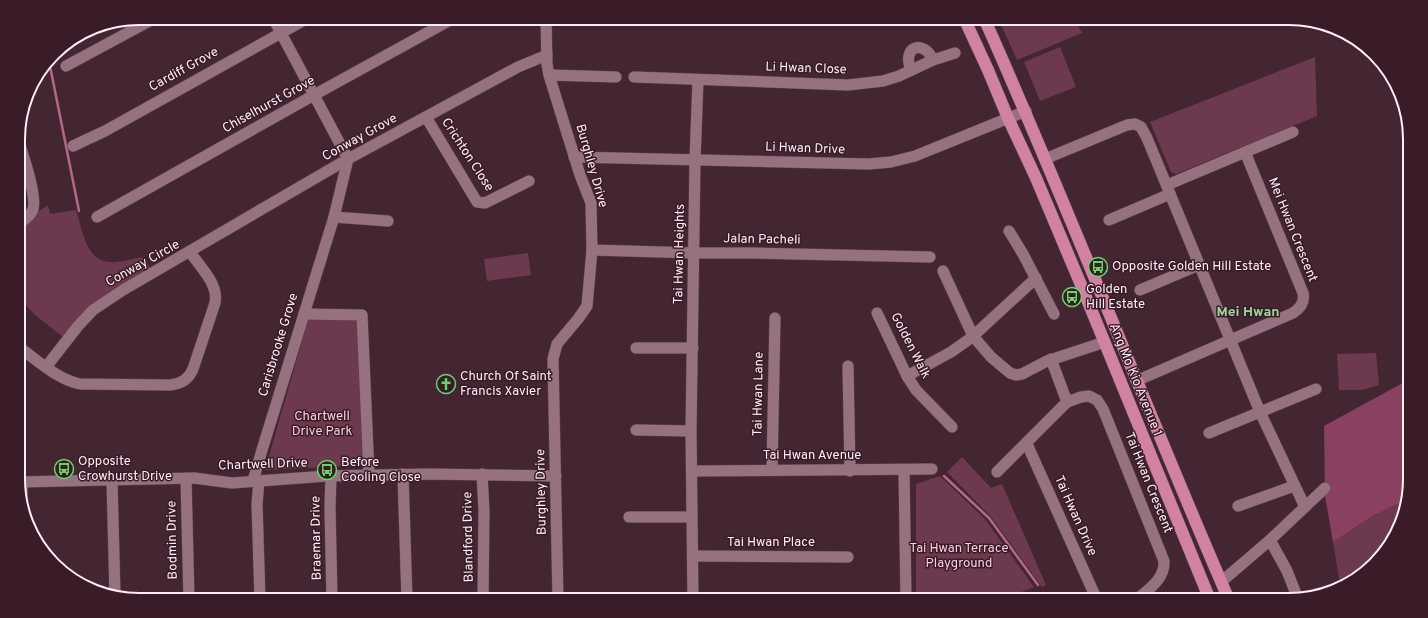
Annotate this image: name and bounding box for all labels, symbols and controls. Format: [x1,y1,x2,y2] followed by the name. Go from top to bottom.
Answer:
[146,44,222,96] street label: Cardiff Grove
[765,60,847,78] street label: Li Hwan Close
[220,73,318,137] street label: Chiselhurst Grove
[320,111,400,165] street label: Conway Grove
[437,115,497,195] street label: Crichton Close
[571,122,611,210] street label: Burghley Drive
[765,140,845,158] street label: Li Hwan Drive
[1264,175,1320,285] street label: Mei Hwan Crescent
[671,204,689,304] street label: Tai Hwan Heights
[723,231,801,249] street label: Jalan Pacheli
[103,237,183,291] street label: Conway Circle
[1087,256,1109,278] bus stop icon: Opposite Golden Hill Estate
[1112,259,1271,275] place label: Opposite Golden Hill Estate
[1086,282,1145,313] place label: Golden Hill Estate
[1061,286,1083,308] bus stop icon: Golden Hill Estate
[256,291,302,399] street label: Carisbrooke Grove
[1216,304,1280,321] district label: Mei Hwan
[887,310,933,382] street label: Golden Walk
[1105,321,1165,439] street label: Ang Mo Kio Avenue 1
[750,352,768,436] street label: Tai Hwan Lane
[460,369,552,400] place label: Church Of Saint Francis Xavier
[435,373,457,395] church icon: Church Of Saint Francis Xavier
[292,409,352,440] park label: Chartwell Drive Park
[1120,430,1176,536] street label: Tai Hwan Crescent
[763,448,861,464] street label: Tai Hwan Avenue
[533,449,551,535] street label: Burghley Drive
[78,454,172,485] place label: Opposite Crowhurst Drive
[218,455,308,475] street label: Chartwell Drive
[341,455,421,486] place label: Before Cooling Close
[53,458,75,480] bus stop icon: Opposite Crowhurst Drive
[316,459,338,481] bus stop icon: Before Cooling Close
[1050,473,1100,559] street label: Tai Hwan Drive
[460,491,478,583] street label: Blandford Drive
[308,496,326,580] street label: Braemar Drive
[164,500,182,580] street label: Bodmin Drive
[727,535,815,551] street label: Tai Hwan Place
[909,541,1009,572] park label: Tai Hwan Terrace Playground

